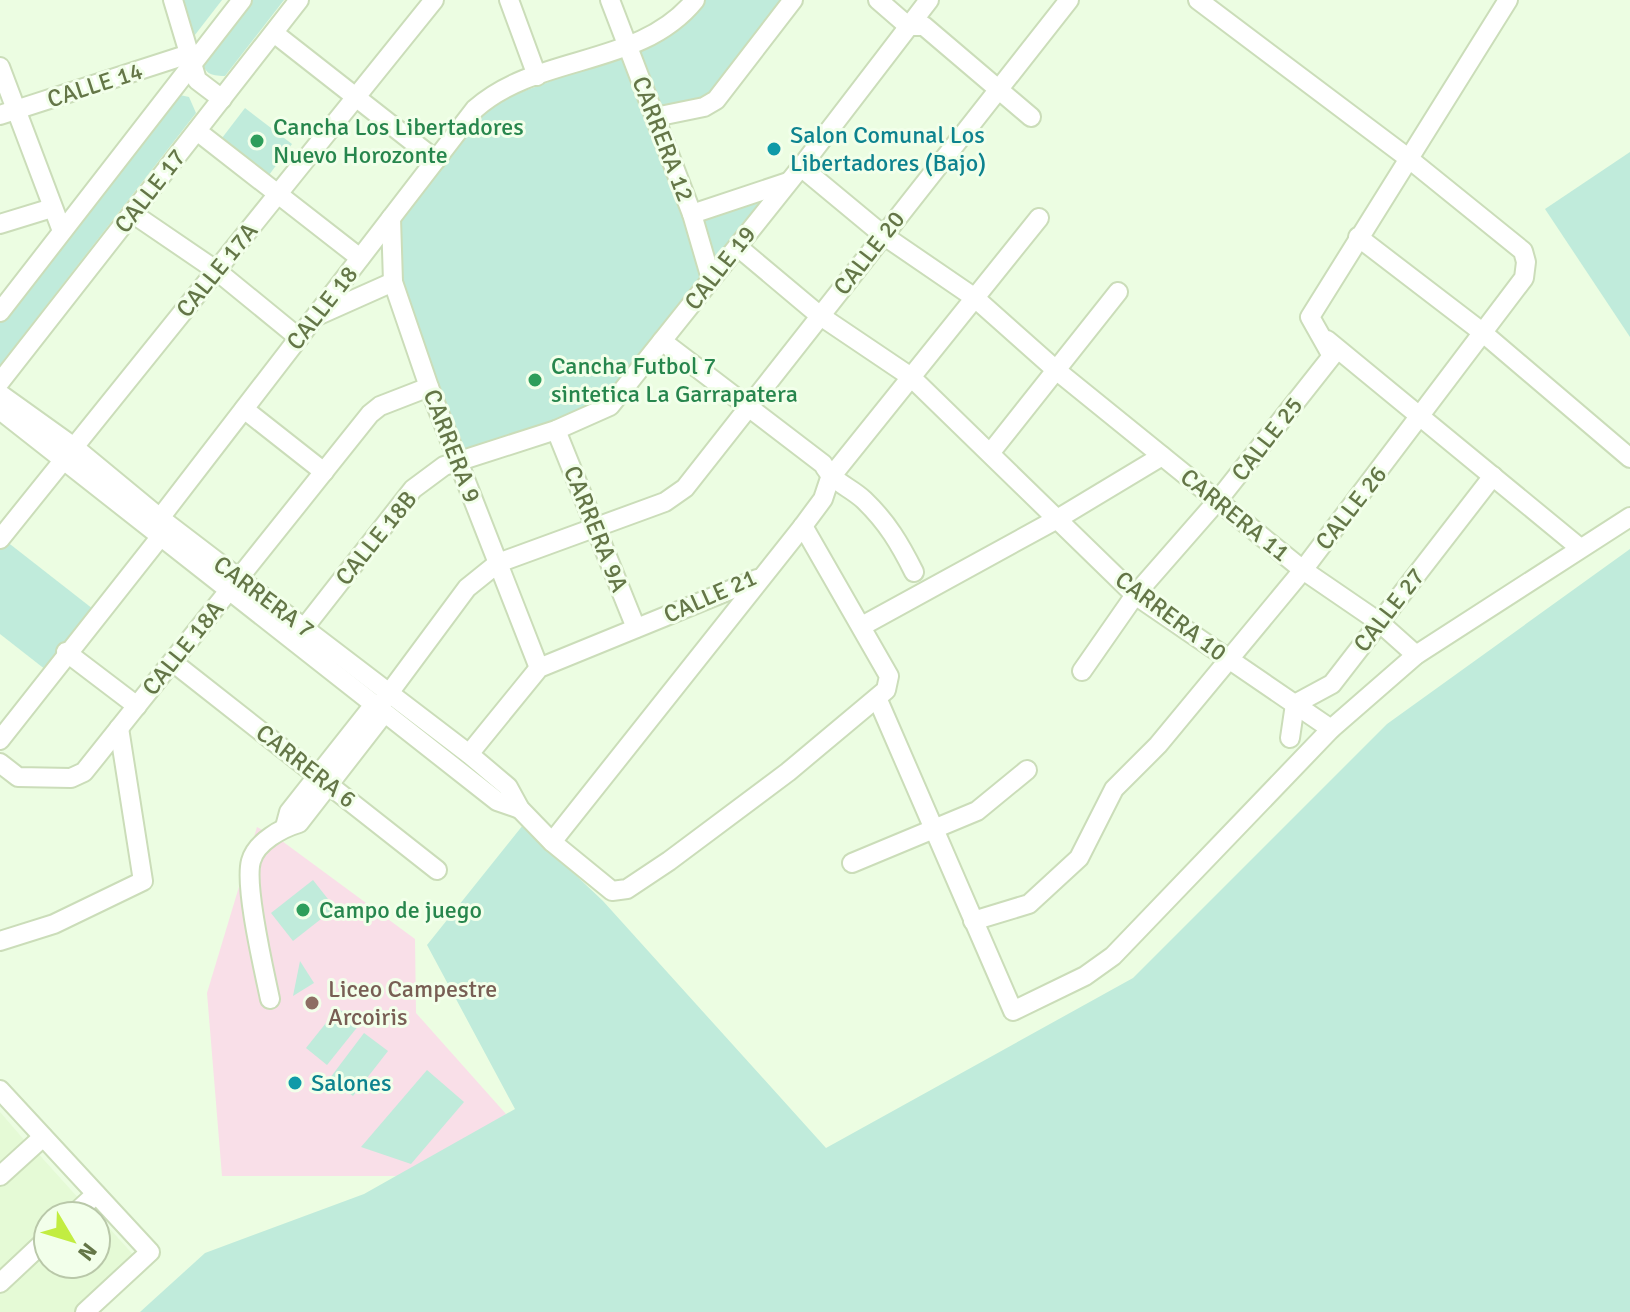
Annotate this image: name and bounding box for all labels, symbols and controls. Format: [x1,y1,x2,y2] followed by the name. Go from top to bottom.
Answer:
[44,56,147,114] street label: CALLE 14
[625,72,701,206] street label: CARRERA 12
[273,112,524,170] place label: Cancha Los Libertadores Nuevo Horozonte
[790,120,986,178] place label: Salon Comunal Los Libertadores (Bajo)
[248,132,266,150] marker: Cancha Los Libertadores Nuevo Horozonte
[765,140,783,158] marker: Salon Comunal Los Libertadores (Bajo)
[108,143,192,239] street label: CALLE 17
[827,205,911,301] street label: CALLE 20
[170,216,264,323] street label: CALLE 17A
[678,220,762,316] street label: CALLE 19
[280,260,364,356] street label: CALLE 18
[551,351,798,409] place label: Cancha Futbol 7 sintetica La Garrapatera
[526,371,544,389] marker: Cancha Futbol 7 sintetica La Garrapatera
[417,385,487,507] street label: CARRERA 9
[1225,391,1309,487] street label: CALLE 25
[1309,460,1393,556] street label: CALLE 26
[557,461,635,597] street label: CARRERA 9A
[1174,462,1296,568] street label: CARRERA 11
[329,485,423,591] street label: CALLE 18B
[207,549,321,645] street label: CARRERA 7
[659,562,761,630] street label: CALLE 21
[1347,562,1431,658] street label: CALLE 27
[1109,564,1233,668] street label: CARRERA 10
[136,594,230,701] street label: CALLE 18A
[250,718,362,814] street label: CARRERA 6
[319,895,482,925] place label: Campo de juego
[294,901,312,919] marker: Campo de juego
[328,974,497,1032] place label: Liceo Campestre Arcoiris
[303,994,321,1012] marker: Liceo Campestre Arcoiris
[311,1068,391,1098] place label: Salones
[286,1074,304,1092] marker: Salones
[32,1200,112,1280] north arrow
[72,1238,103,1266] text: N

